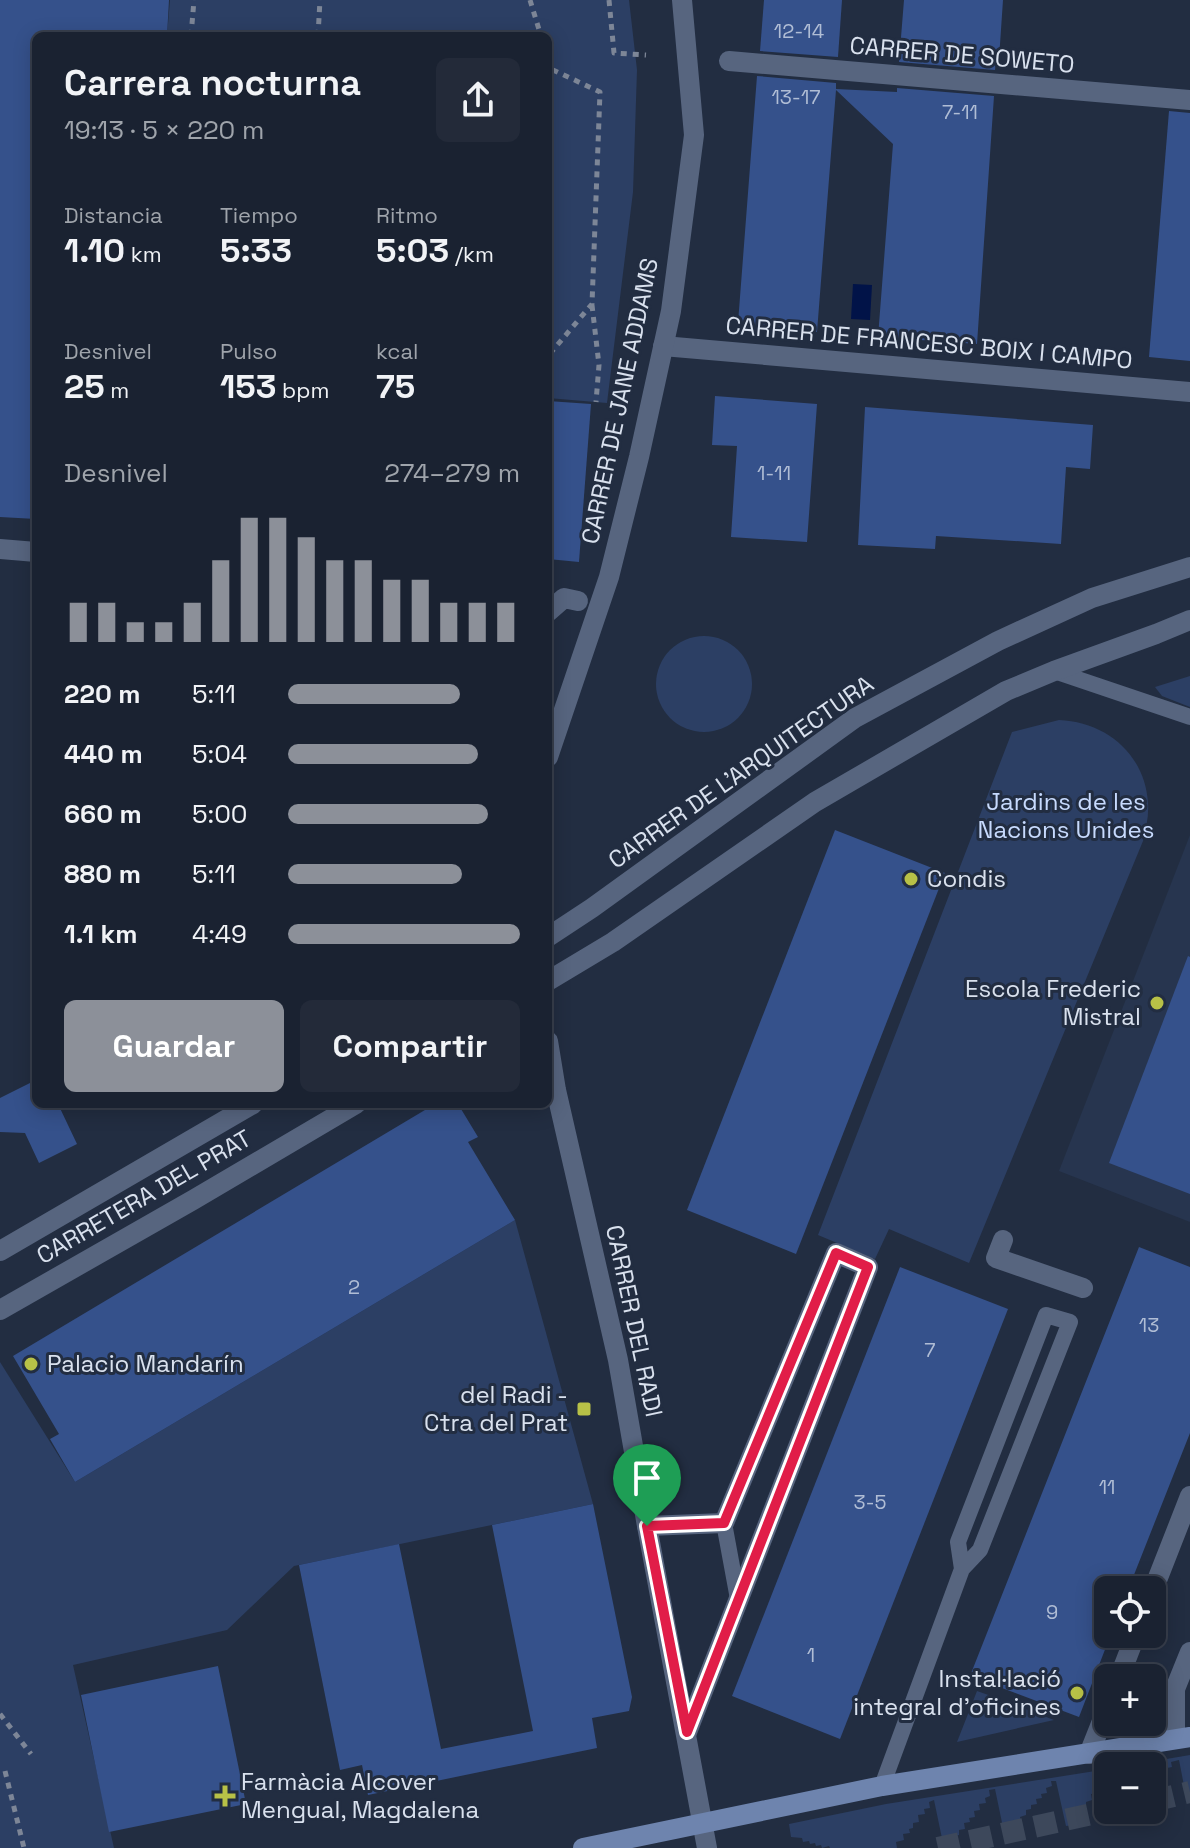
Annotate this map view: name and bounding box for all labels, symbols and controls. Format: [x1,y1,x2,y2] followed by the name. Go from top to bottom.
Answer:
[774,18,824,44] house number: 12-14
[848,29,1076,80] street label: CARRER DE SOWETO
[436,58,520,142] button: share
[64,60,361,106] text: Carrera nocturna
[771,84,821,110] house number: 13-17
[942,99,978,125] house number: 7-11
[64,113,264,147] text: 19:13 · 5 × 220 m
[64,201,163,229] text: Distancia
[220,201,298,229] text: Tiempo
[376,201,438,229] text: Ritmo
[64,229,125,272] text: 1.10
[220,229,292,272] text: 5:33
[376,229,449,272] text: 5:03
[125,240,162,268] text: km
[449,240,494,268] text: /km
[574,255,665,547] street label: CARRER DE JANE ADDAMS
[724,309,1134,376] street label: CARRER DE FRANCESC BOIX I CAMPO
[64,337,152,365] text: Desnivel
[220,337,277,365] text: Pulso
[376,337,418,365] text: kcal
[64,365,105,408] text: 25
[220,365,276,408] text: 153
[376,365,415,408] text: 75
[105,376,129,404] text: m
[276,376,329,404] text: bpm
[64,456,168,490] text: Desnivel
[384,456,520,490] text: 274–279 m
[757,460,791,486] house number: 1-11
[602,668,879,875] street label: CARRER DE L'ARQUITECTURA
[64,677,141,711] text: 220 m
[192,677,236,711] text: 5:11
[64,737,143,771] text: 440 m
[192,737,247,771] text: 5:04
[978,786,1154,845] park label: Jardins de les Nacions Unides
[64,797,142,831] text: 660 m
[192,797,247,831] text: 5:00
[64,857,141,891] text: 880 m
[192,857,236,891] text: 5:11
[927,863,1006,894] place label: Condis
[902,870,920,888] marker: Condis
[64,917,137,951] text: 1.1 km
[192,917,247,951] text: 4:49
[965,973,1141,1032] place label: Escola Frederic Mistral
[1148,994,1166,1012] marker: Escola Frederic Mistral
[64,1000,284,1092] button: Guardar
[300,1000,520,1092] button: Compartir
[31,1122,257,1271] street label: CARRETERA DEL PRAT
[599,1222,670,1420] street label: CARRER DEL RADI
[348,1274,360,1300] house number: 2
[1139,1312,1159,1338] house number: 13
[924,1337,936,1363] house number: 7
[47,1348,244,1379] place label: Palacio Mandarín
[22,1355,40,1373] marker: Palacio Mandarín
[424,1379,568,1438] place label: del Radi - Ctra del Prat
[575,1400,593,1418] marker: del Radi - Ctra del Prat
[613,1444,681,1526] pin
[625,1456,669,1500] icon: arrive
[1099,1474,1115,1500] house number: 11
[853,1489,887,1515] house number: 3-5
[1094,1576,1166,1824] map controls
[1094,1576,1166,1648] button: locate
[1046,1599,1058,1625] house number: 9
[807,1642,815,1668] house number: 1
[853,1663,1061,1722] place label: Instal·lació integral d'oficines
[1094,1664,1166,1736] button: +
[1068,1684,1086,1702] marker: Instal·lació integral d'oficines
[1094,1752,1166,1824] button: −
[241,1766,480,1825] place label: Farmàcia Alcover Mengual, Magdalena
[216,1787,234,1805] marker: Farmàcia Alcover Mengual, Magdalena

